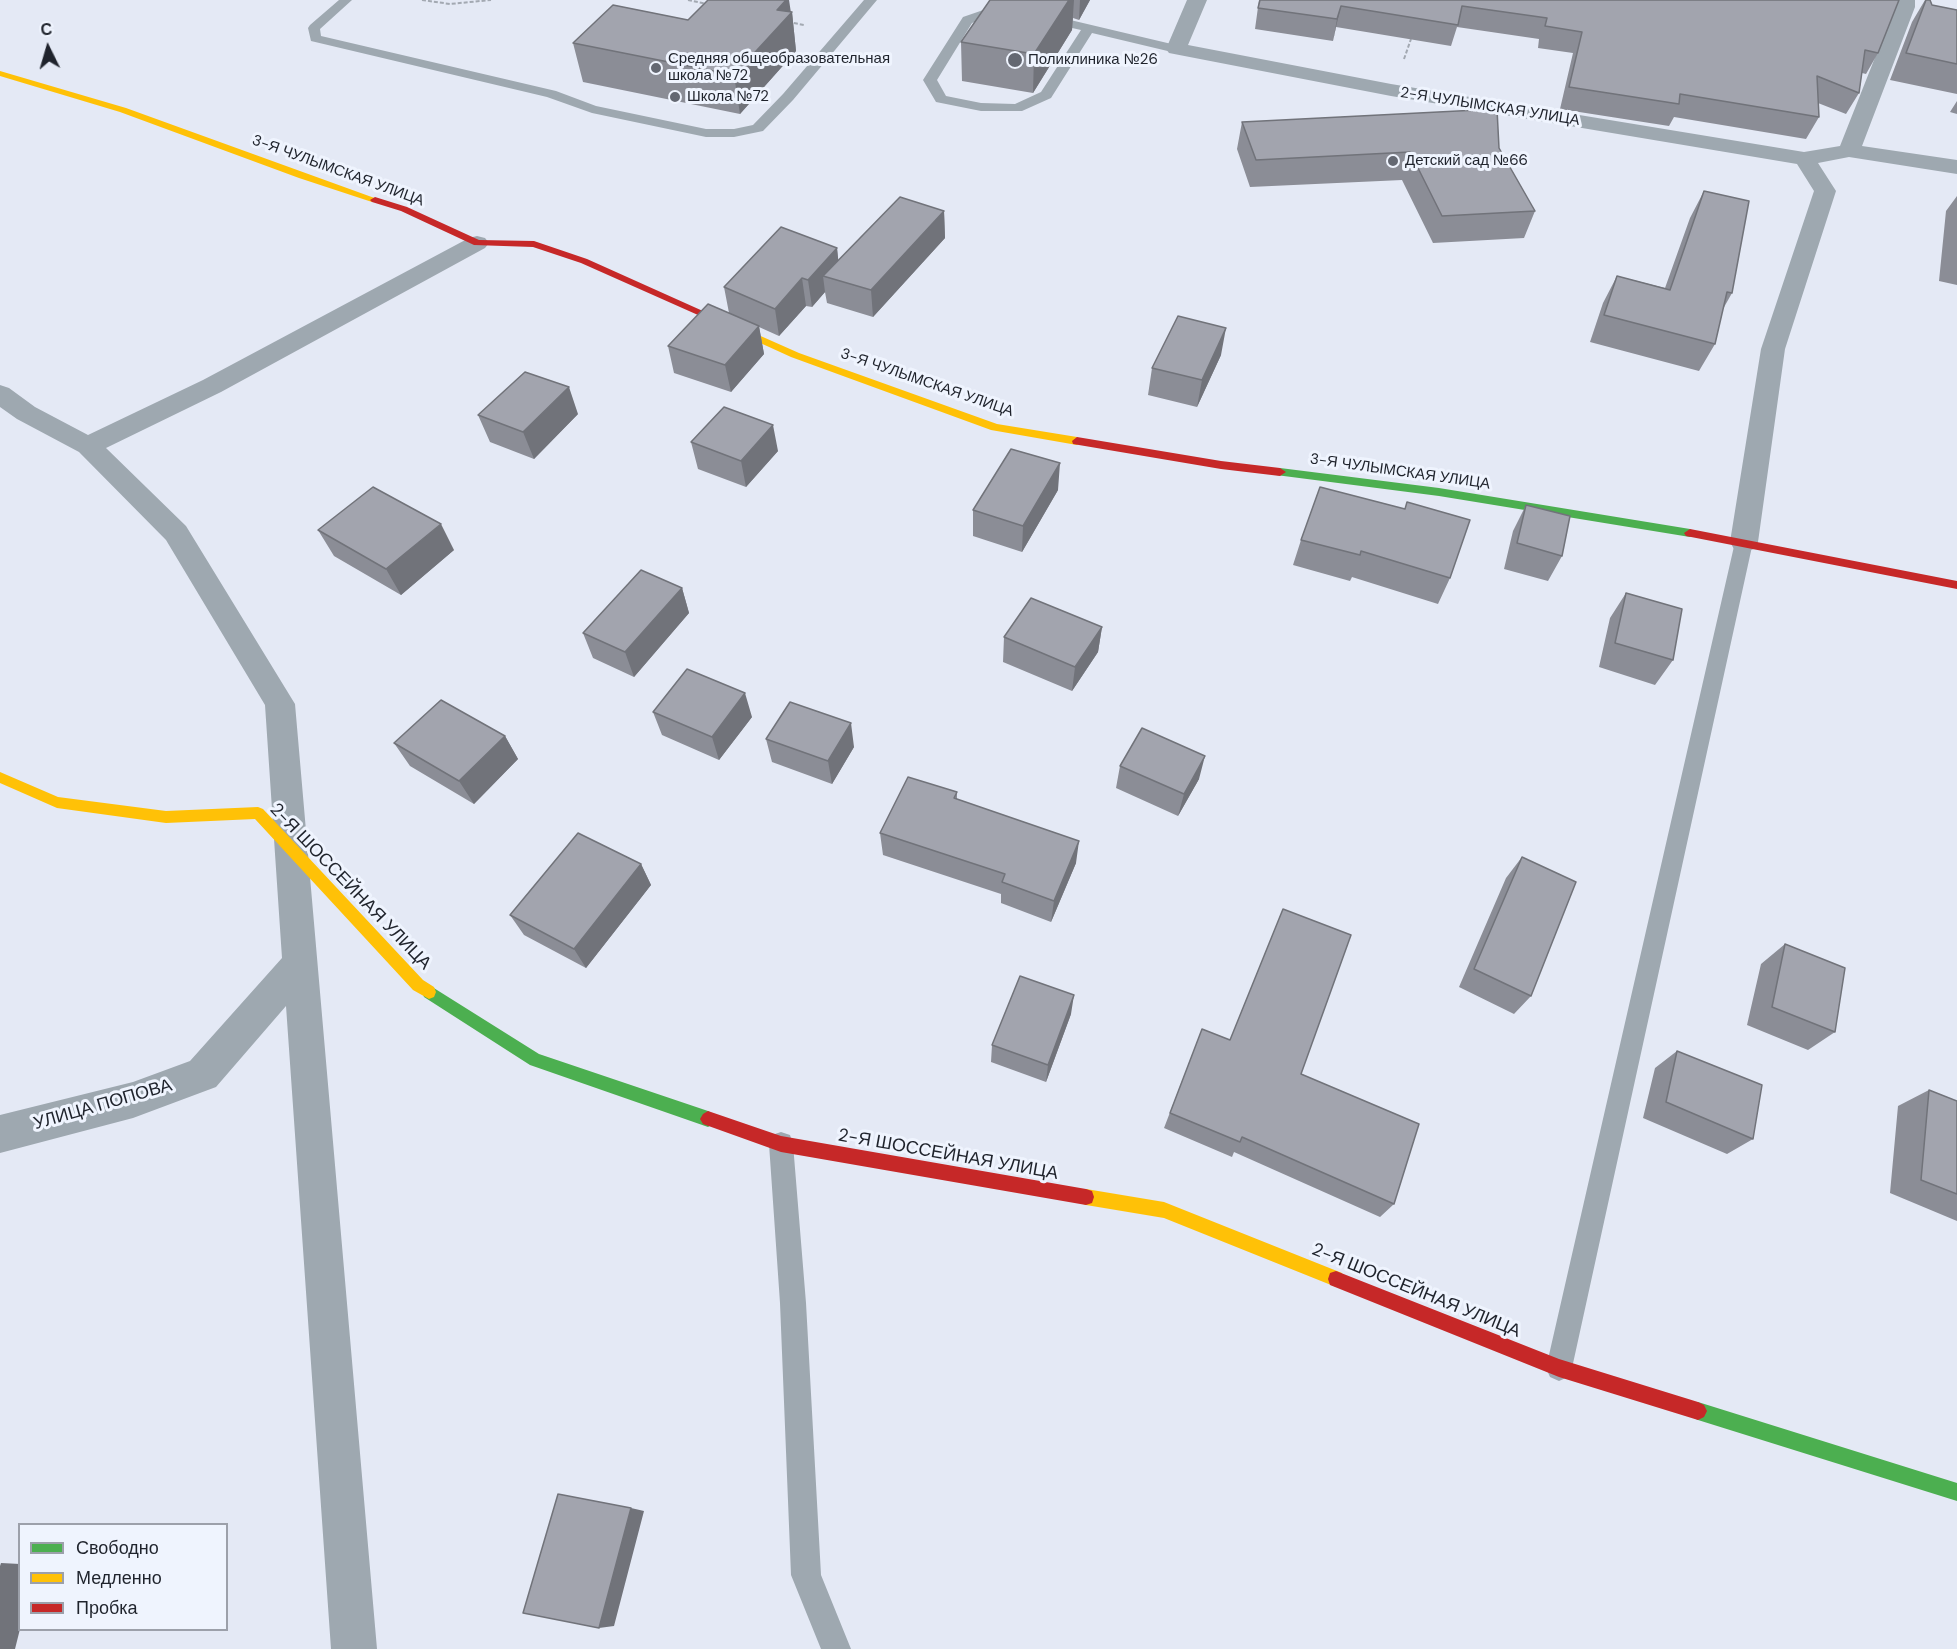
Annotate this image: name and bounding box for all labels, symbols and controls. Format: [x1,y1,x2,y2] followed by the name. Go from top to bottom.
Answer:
[18,18,78,78] north arrow
[40,19,53,41] text: С
[668,50,890,85] place label: Средняя общеобразовательная школа №72
[1006,51,1024,69] marker: Поликлиника №26
[1028,51,1158,69] place label: Поликлиника №26
[649,61,663,75] marker: Средняя общеобразовательная школа №72
[1399,84,1581,130] street label: 2-Я ЧУЛЫМСКАЯ УЛИЦА
[687,88,769,106] place label: Школа №72
[668,90,682,104] marker: Школа №72
[250,131,426,211] street label: 3-Я ЧУЛЫМСКАЯ УЛИЦА
[1405,152,1528,170] place label: Детский сад №66
[1386,154,1400,168] marker: Детский сад №66
[838,345,1016,421] street label: 3-Я ЧУЛЫМСКАЯ УЛИЦА
[1309,450,1491,494] street label: 3-Я ЧУЛЫМСКАЯ УЛИЦА
[265,799,435,975] street label: 2-Я ШОССЕЙНАЯ УЛИЦА
[31,1075,175,1135] street label: УЛИЦА ПОПОВА
[836,1125,1060,1185] street label: 2-Я ШОССЕЙНАЯ УЛИЦА
[1309,1239,1523,1343] street label: 2-Я ШОССЕЙНАЯ УЛИЦА
[18,1523,228,1631] legend
[76,1536,159,1560] text: Свободно
[76,1566,162,1590] text: Медленно
[76,1596,138,1620] text: Пробка

